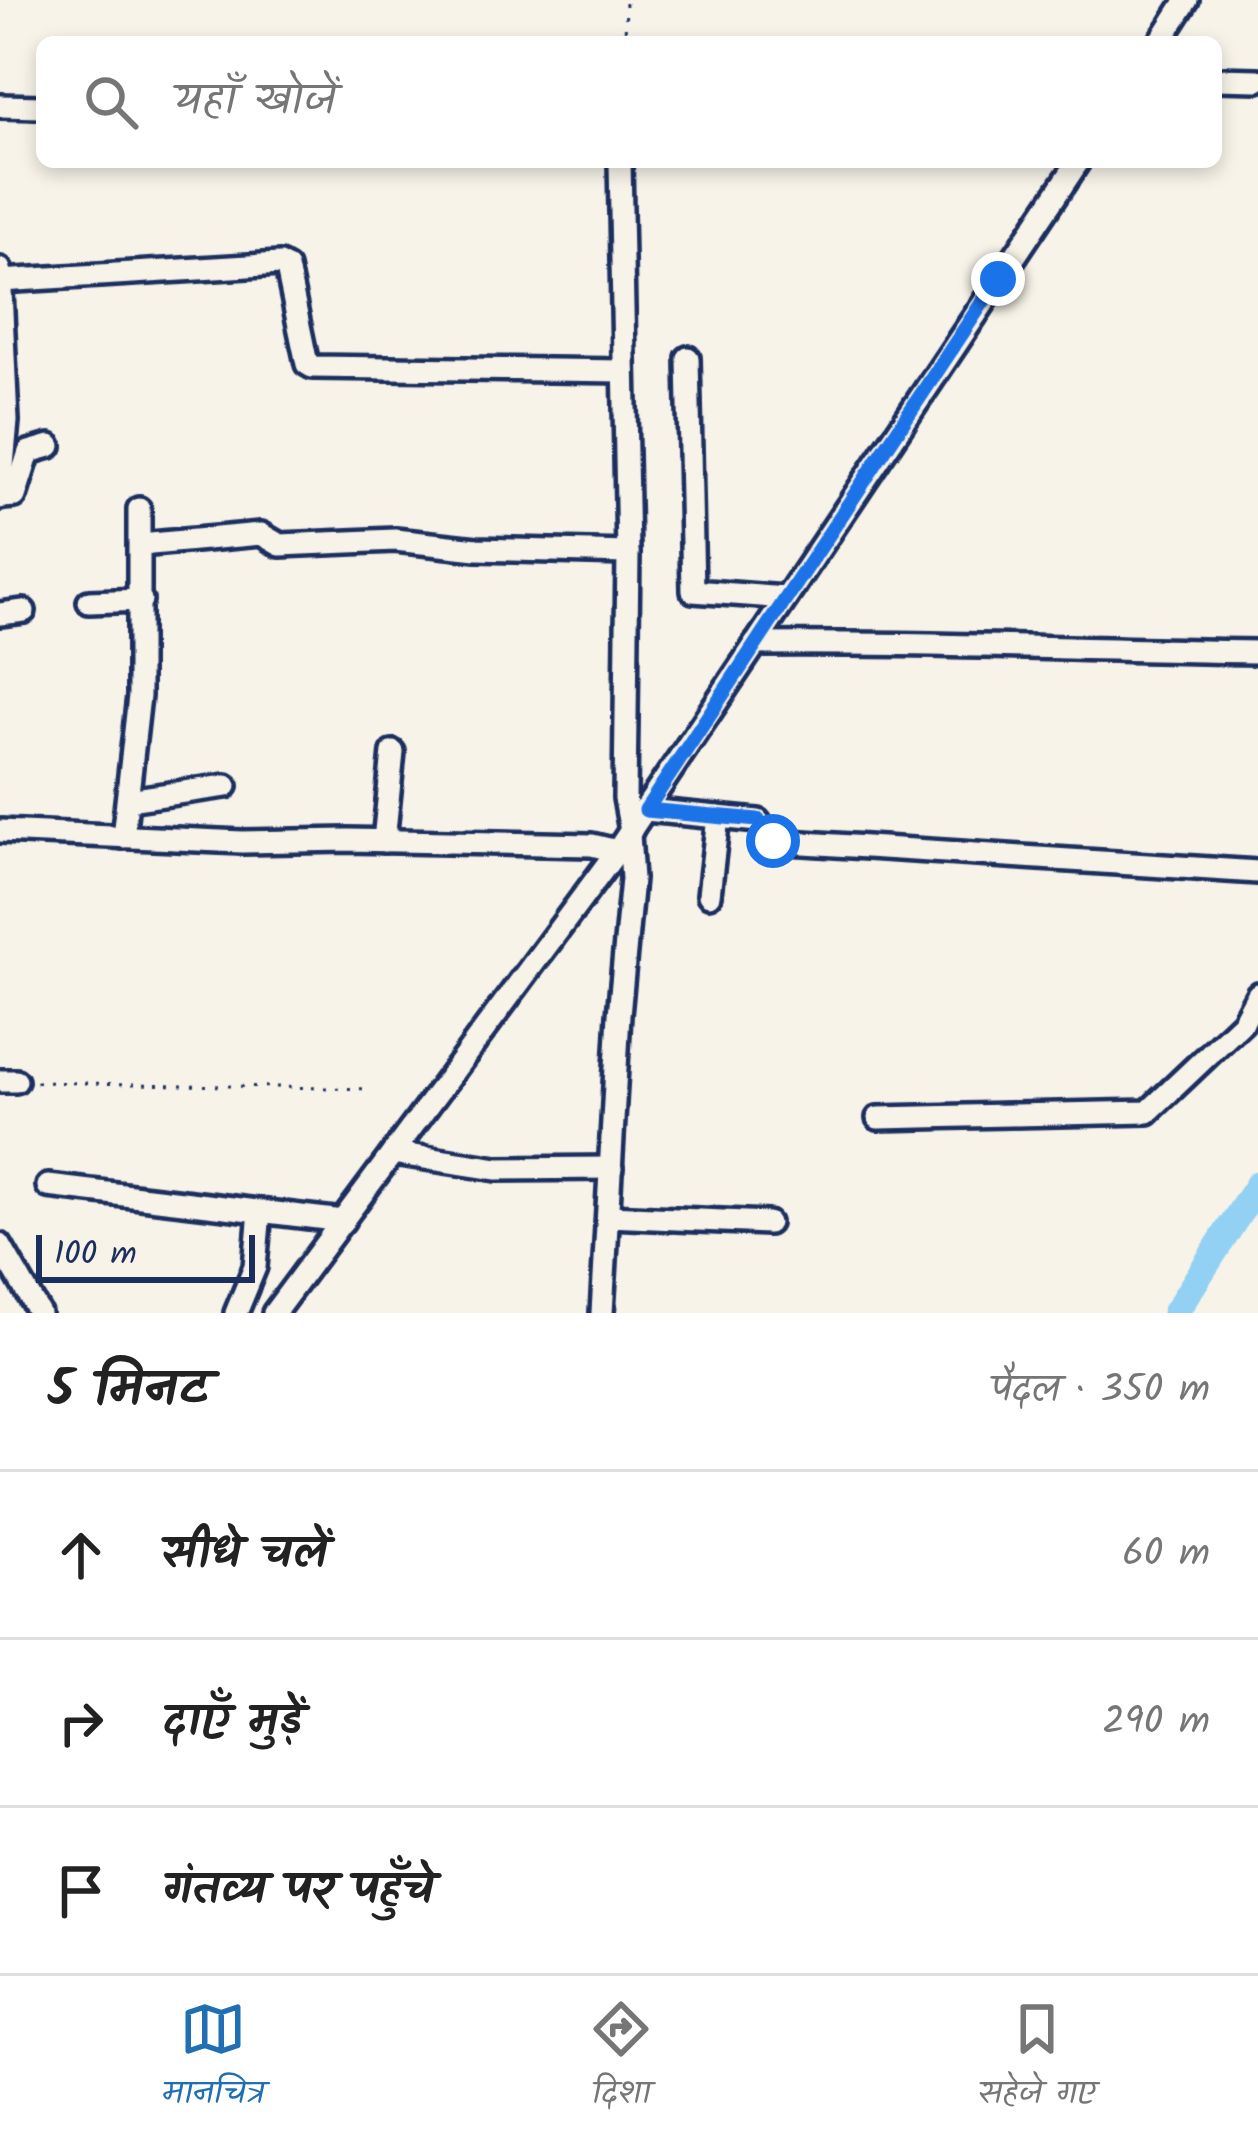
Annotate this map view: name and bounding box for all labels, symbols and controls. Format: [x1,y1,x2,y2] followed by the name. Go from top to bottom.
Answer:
[36,36,1222,168] search box
[174,66,336,138] text: यहाँ खोजें
[78,69,144,135] icon: search
[971,252,1025,306] route end
[746,814,800,868] route start
[36,1229,255,1282] scale bar
[54,1229,137,1282] text: 100 m
[48,1351,209,1432] text: 5 मिनट
[991,1360,1210,1422] text: पैदल · 350 m
[162,1519,327,1591] text: सीधे चलें
[48,1522,114,1588] icon: ahead
[1122,1524,1210,1586] text: 60 m
[162,1687,302,1759] text: दाएँ मुड़ें
[48,1690,114,1756] icon: right
[1102,1692,1210,1754] text: 290 m
[162,1855,434,1927] text: गंतव्य पर पहुँचे
[48,1858,114,1924] icon: arrive
[162,1996,265,2121] tab: मानचित्र
[588,1996,654,2121] tab: दिशा
[978,1996,1096,2121] tab: सहेजे गए

